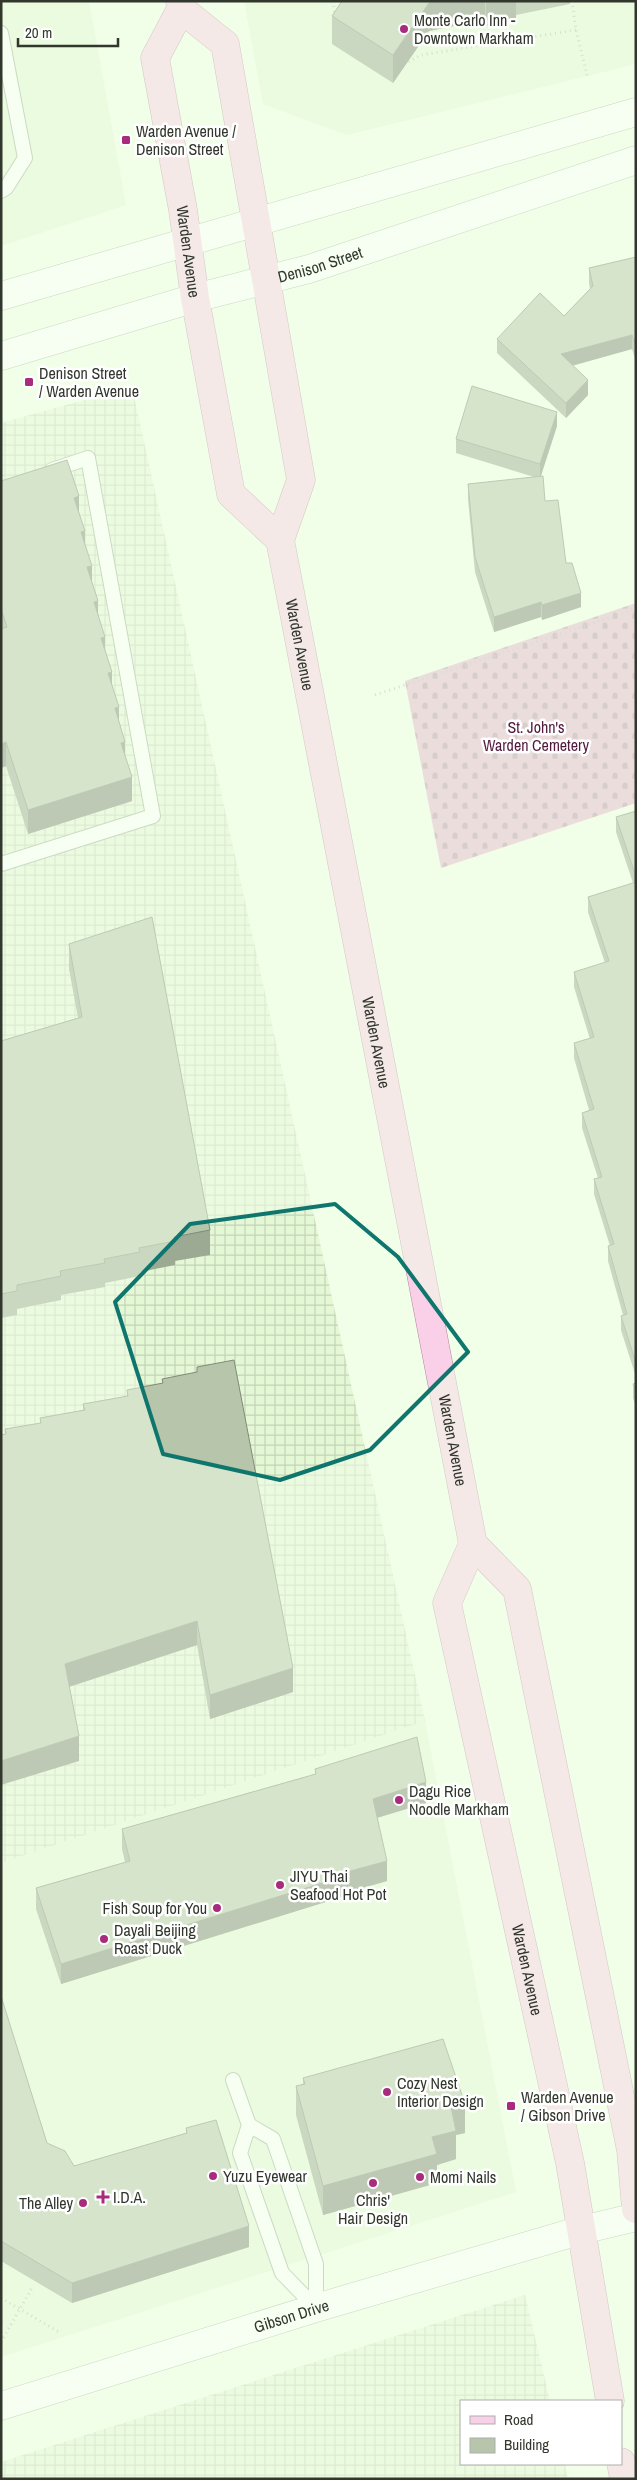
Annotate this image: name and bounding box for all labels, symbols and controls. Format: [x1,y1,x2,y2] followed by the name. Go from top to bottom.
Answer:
[414,9,534,49] place label: Monte Carlo Inn - Downtown Markham
[18,15,118,47] scale bar
[25,22,52,43] text: 20 m
[398,23,410,35] marker: Monte Carlo Inn - Downtown Markham
[136,120,236,160] place label: Warden Avenue / Denison Street
[120,134,132,146] marker: Warden Avenue / Denison Street
[172,204,206,299] street label: Warden Avenue
[275,241,366,288] street label: Denison Street
[39,362,139,402] place label: Denison Street / Warden Avenue
[23,376,35,388] marker: Denison Street / Warden Avenue
[281,597,320,692] street label: Warden Avenue
[483,716,589,756] park label: St. John's Warden Cemetery
[357,995,396,1090] street label: Warden Avenue
[433,1393,473,1488] street label: Warden Avenue
[409,1780,509,1820] place label: Dagu Rice Noodle Markham
[393,1794,405,1806] marker: Dagu Rice Noodle Markham
[290,1865,387,1905] place label: JIYU Thai Seafood Hot Pot
[274,1879,286,1891] marker: JIYU Thai Seafood Hot Pot
[103,1897,207,1919] place label: Fish Soup for You
[211,1902,223,1914] marker: Fish Soup for You
[114,1919,196,1959] place label: Dayali Beijing Roast Duck
[507,1922,548,2017] street label: Warden Avenue
[98,1933,110,1945] marker: Dayali Beijing Roast Duck
[397,2072,484,2112] place label: Cozy Nest Interior Design
[381,2086,393,2098] marker: Cozy Nest Interior Design
[521,2086,614,2126] place label: Warden Avenue / Gibson Drive
[505,2100,517,2112] marker: Warden Avenue / Gibson Drive
[223,2165,308,2187] place label: Yuzu Eyewear
[430,2166,496,2188] place label: Momi Nails
[207,2170,219,2182] marker: Yuzu Eyewear
[414,2171,426,2183] marker: Momi Nails
[367,2177,379,2189] marker: Chris' Hair Design
[113,2186,146,2208] place label: I.D.A.
[338,2189,408,2229] place label: Chris' Hair Design
[97,2191,109,2203] marker: I.D.A.
[19,2192,73,2214] place label: The Alley
[77,2197,89,2209] marker: The Alley
[251,2294,331,2338] street label: Gibson Drive
[460,2400,622,2465] legend
[504,2409,533,2430] text: Road
[504,2434,549,2455] text: Building

